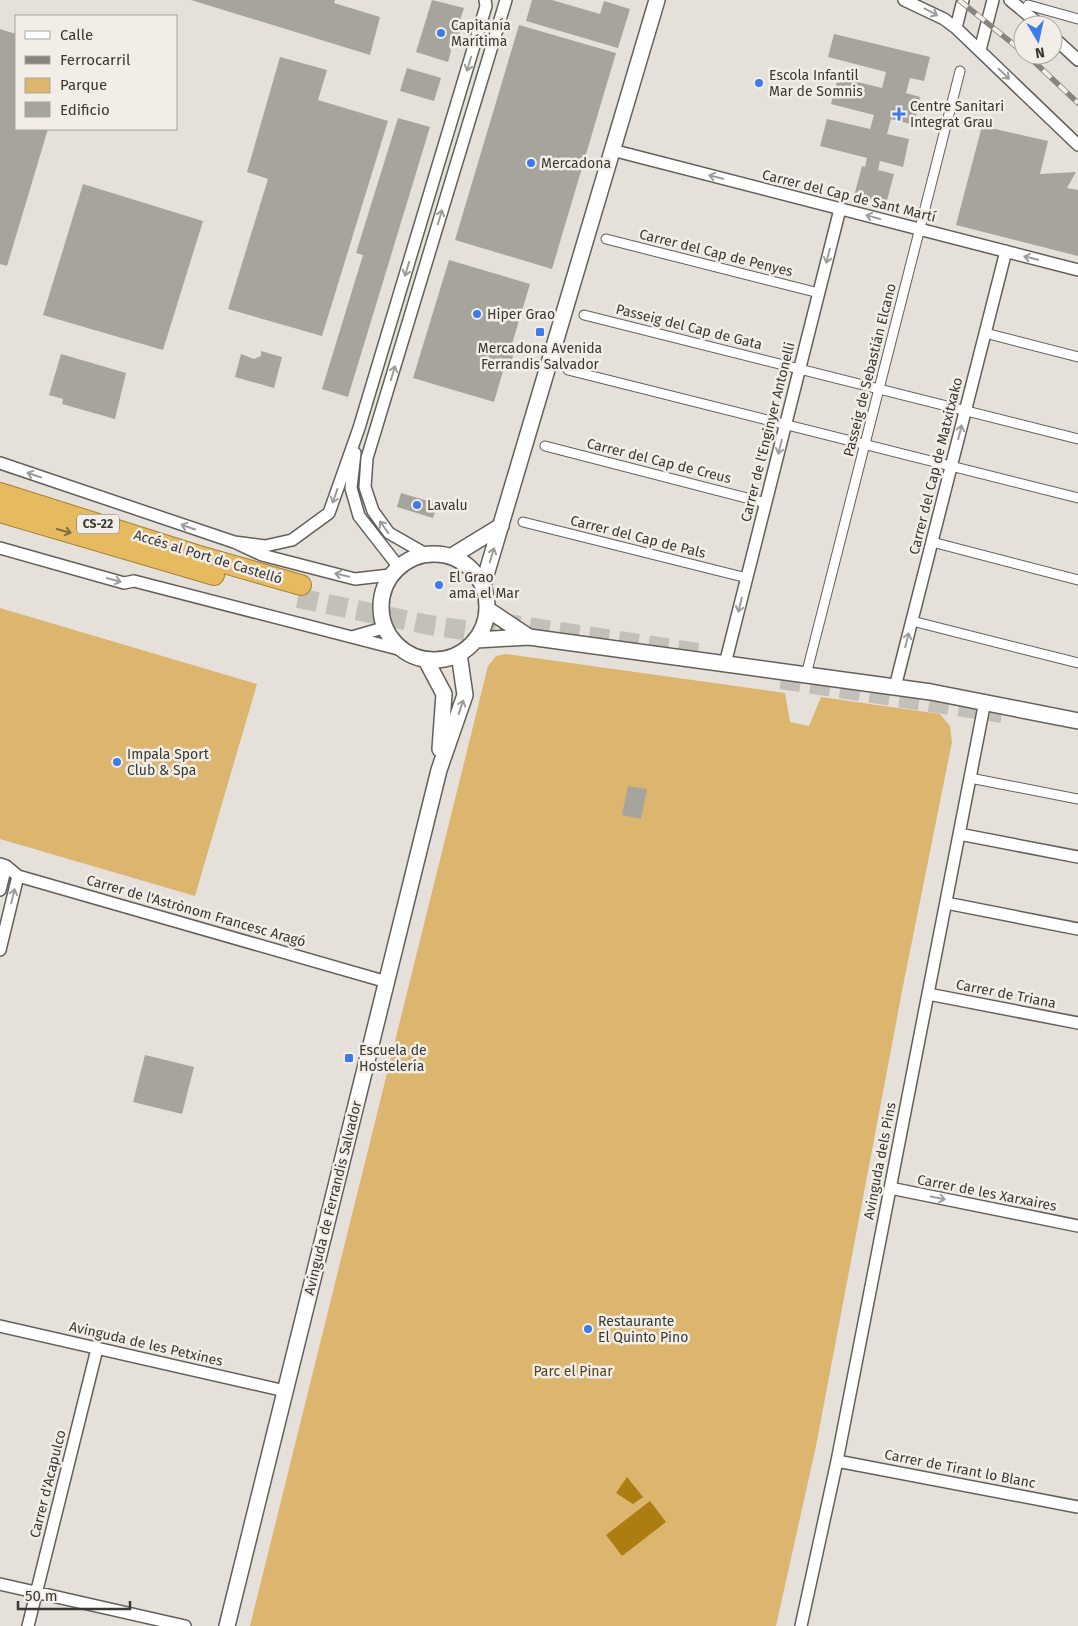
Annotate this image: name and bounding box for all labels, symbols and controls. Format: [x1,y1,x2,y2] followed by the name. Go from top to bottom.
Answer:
[923,8,938,17] one-way arrow
[15,15,178,130] legend
[1013,15,1063,65] north arrow
[451,17,511,50] place label: Capitanía Marítima
[60,26,93,44] text: Calle
[435,27,447,39] marker: Capitanía Marítima
[1034,43,1046,61] text: N
[60,51,131,69] text: Ferrocarril
[463,55,473,71] one-way arrow
[769,67,863,100] place label: Escola Infantil Mar de Somnis
[998,67,1010,80] one-way arrow
[60,76,107,94] text: Parque
[753,77,765,89] marker: Escola Infantil Mar de Somnis
[910,98,1004,131] place label: Centre Sanitari Integrat Grau
[60,101,110,119] text: Edificio
[892,107,906,121] marker: Centre Sanitari Integrat Grau
[541,155,611,172] place label: Mercadona
[525,157,537,169] marker: Mercadona
[760,166,938,226] street label: Carrer del Cap de Sant Martí
[709,172,725,181] one-way arrow
[436,210,446,226] one-way arrow
[866,212,882,222] one-way arrow
[637,226,795,280] street label: Carrer del Cap de Penyes
[823,247,832,263] one-way arrow
[1023,253,1039,262] one-way arrow
[401,261,411,277] one-way arrow
[840,282,900,458] street label: Passeig de Sebastián Elcano
[614,301,764,353] street label: Passeig del Cap de Gata
[487,306,555,323] place label: Hiper Grao
[471,308,483,320] marker: Hiper Grao
[534,326,546,338] marker: Mercadona Avenida Ferrandis Salvador
[478,340,602,373] place label: Mercadona Avenida Ferrandis Salvador
[737,340,799,524] street label: Carrer de l'Enginyer Antonelli
[389,365,399,381] one-way arrow
[906,376,966,556] street label: Carrer del Cap de Matxitxako
[956,424,965,440] one-way arrow
[585,435,733,487] street label: Carrer del Cap de Creus
[774,439,784,455] one-way arrow
[27,470,42,479] one-way arrow
[330,488,339,504] one-way arrow
[427,497,468,514] place label: Lavalu
[411,499,423,511] marker: Lavalu
[569,512,708,562] street label: Carrer del Cap de Pals
[77,514,119,534] road number: CS-22
[379,520,389,534] one-way arrow
[180,521,196,531] one-way arrow
[55,526,71,536] one-way arrow
[132,526,284,588] street label: Accés al Port de Castelló
[488,548,497,564] one-way arrow
[449,569,520,602] place label: El Grao ama el Mar
[334,570,350,579] one-way arrow
[106,576,122,586] one-way arrow
[433,579,445,591] marker: El Grao ama el Mar
[735,596,744,612] one-way arrow
[903,632,912,648] one-way arrow
[456,700,466,716] one-way arrow
[127,746,210,779] place label: Impala Sport Club & Spa
[111,756,123,768] marker: Impala Sport Club & Spa
[84,872,308,950] street label: Carrer de l'Astrònom Francesc Aragó
[9,888,18,904] one-way arrow
[954,976,1058,1012] street label: Carrer de Triana
[359,1042,427,1075] place label: Escuela de Hostelería
[343,1052,355,1064] marker: Escuela de Hostelería
[301,1098,366,1297] street label: Avinguda de Ferrandis Salvador
[860,1100,900,1221] street label: Avinguda dels Pins
[916,1171,1059,1215] street label: Carrer de les Xarxaires
[930,1194,946,1203] one-way arrow
[598,1313,688,1346] place label: Restaurante El Quinto Pino
[68,1318,225,1370] street label: Avinguda de les Petxines
[582,1323,594,1335] marker: Restaurante El Quinto Pino
[533,1363,613,1380] park label: Parc el Pinar
[26,1428,70,1540] street label: Carrer d'Acapulco
[883,1446,1037,1492] street label: Carrer de Tirant lo Blanc
[18,1578,130,1610] scale bar
[25,1587,58,1605] text: 50 m

